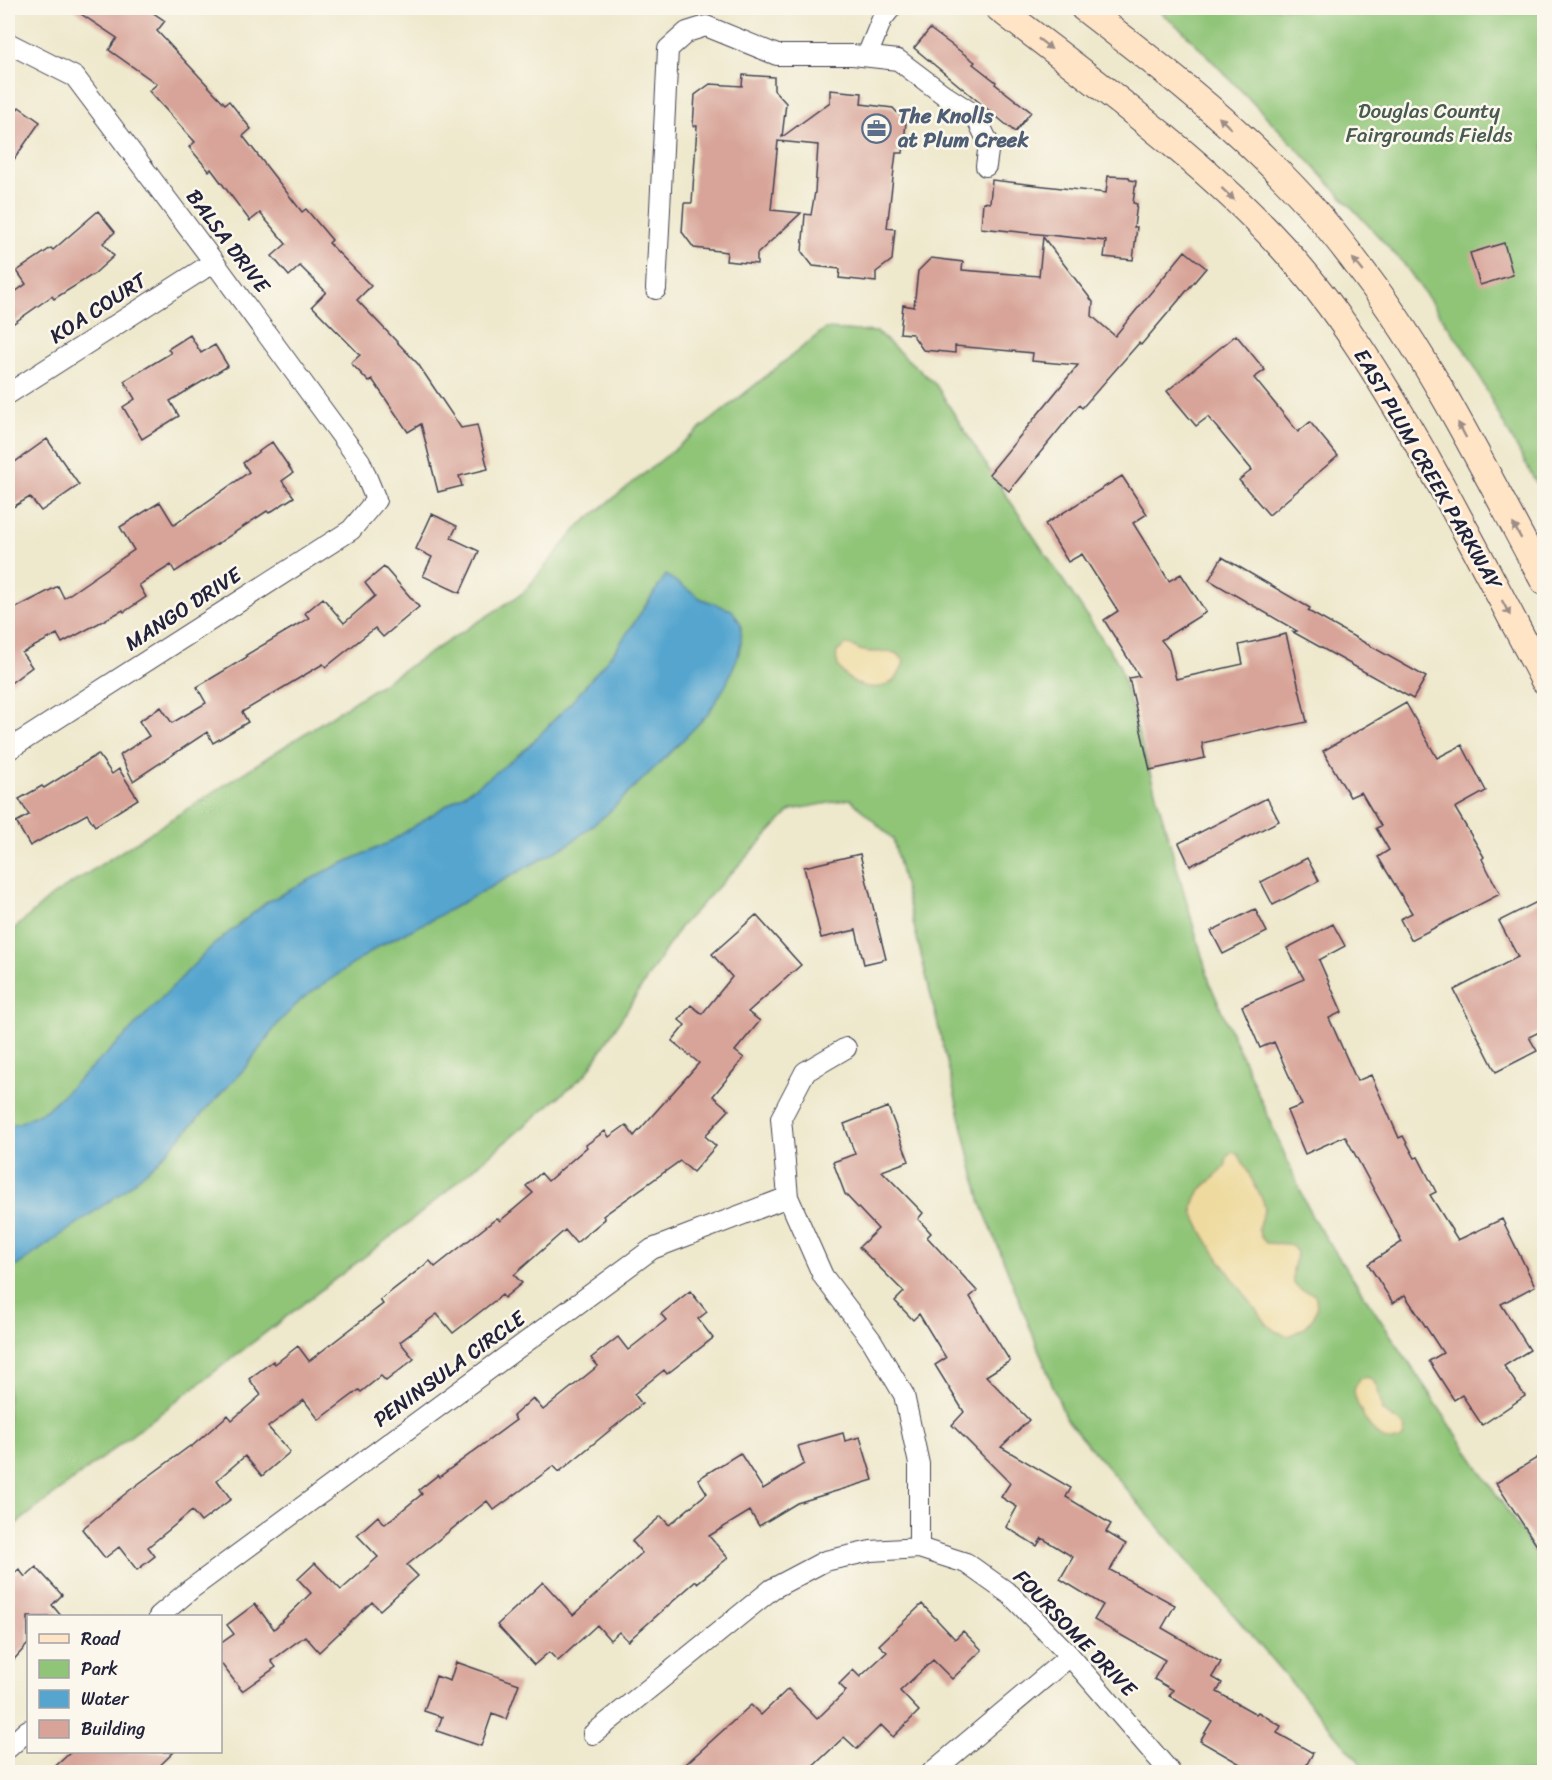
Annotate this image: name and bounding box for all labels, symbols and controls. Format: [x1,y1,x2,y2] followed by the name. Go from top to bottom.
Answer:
[1037,37,1052,49] one-way arrow
[1346,92,1513,154] park label: Douglas County Fairgrounds Fields
[897,97,1029,159] place label: The Knolls at Plum Creek
[861,112,893,144] office icon: The Knolls at Plum Creek
[1218,116,1233,130] one-way arrow
[176,180,281,303] street label: BALSA DRIVE
[1220,187,1235,200] one-way arrow
[1352,258,1364,273] one-way arrow
[41,261,156,354] street label: KOA COURT
[1343,341,1514,598] street label: EAST PLUM CREEK PARKWAY
[1457,421,1467,438] one-way arrow
[1512,522,1522,539] one-way arrow
[117,556,251,661] street label: MANGO DRIVE
[1501,600,1511,617] one-way arrow
[365,1300,534,1438] street label: PENINSULA CIRCLE
[1004,1560,1147,1707] street label: FOURSOME DRIVE
[27,1615,222,1753] legend
[81,1623,121,1655] text: Road
[81,1653,118,1685] text: Park
[81,1683,130,1715] text: Water
[81,1713,145,1745] text: Building

